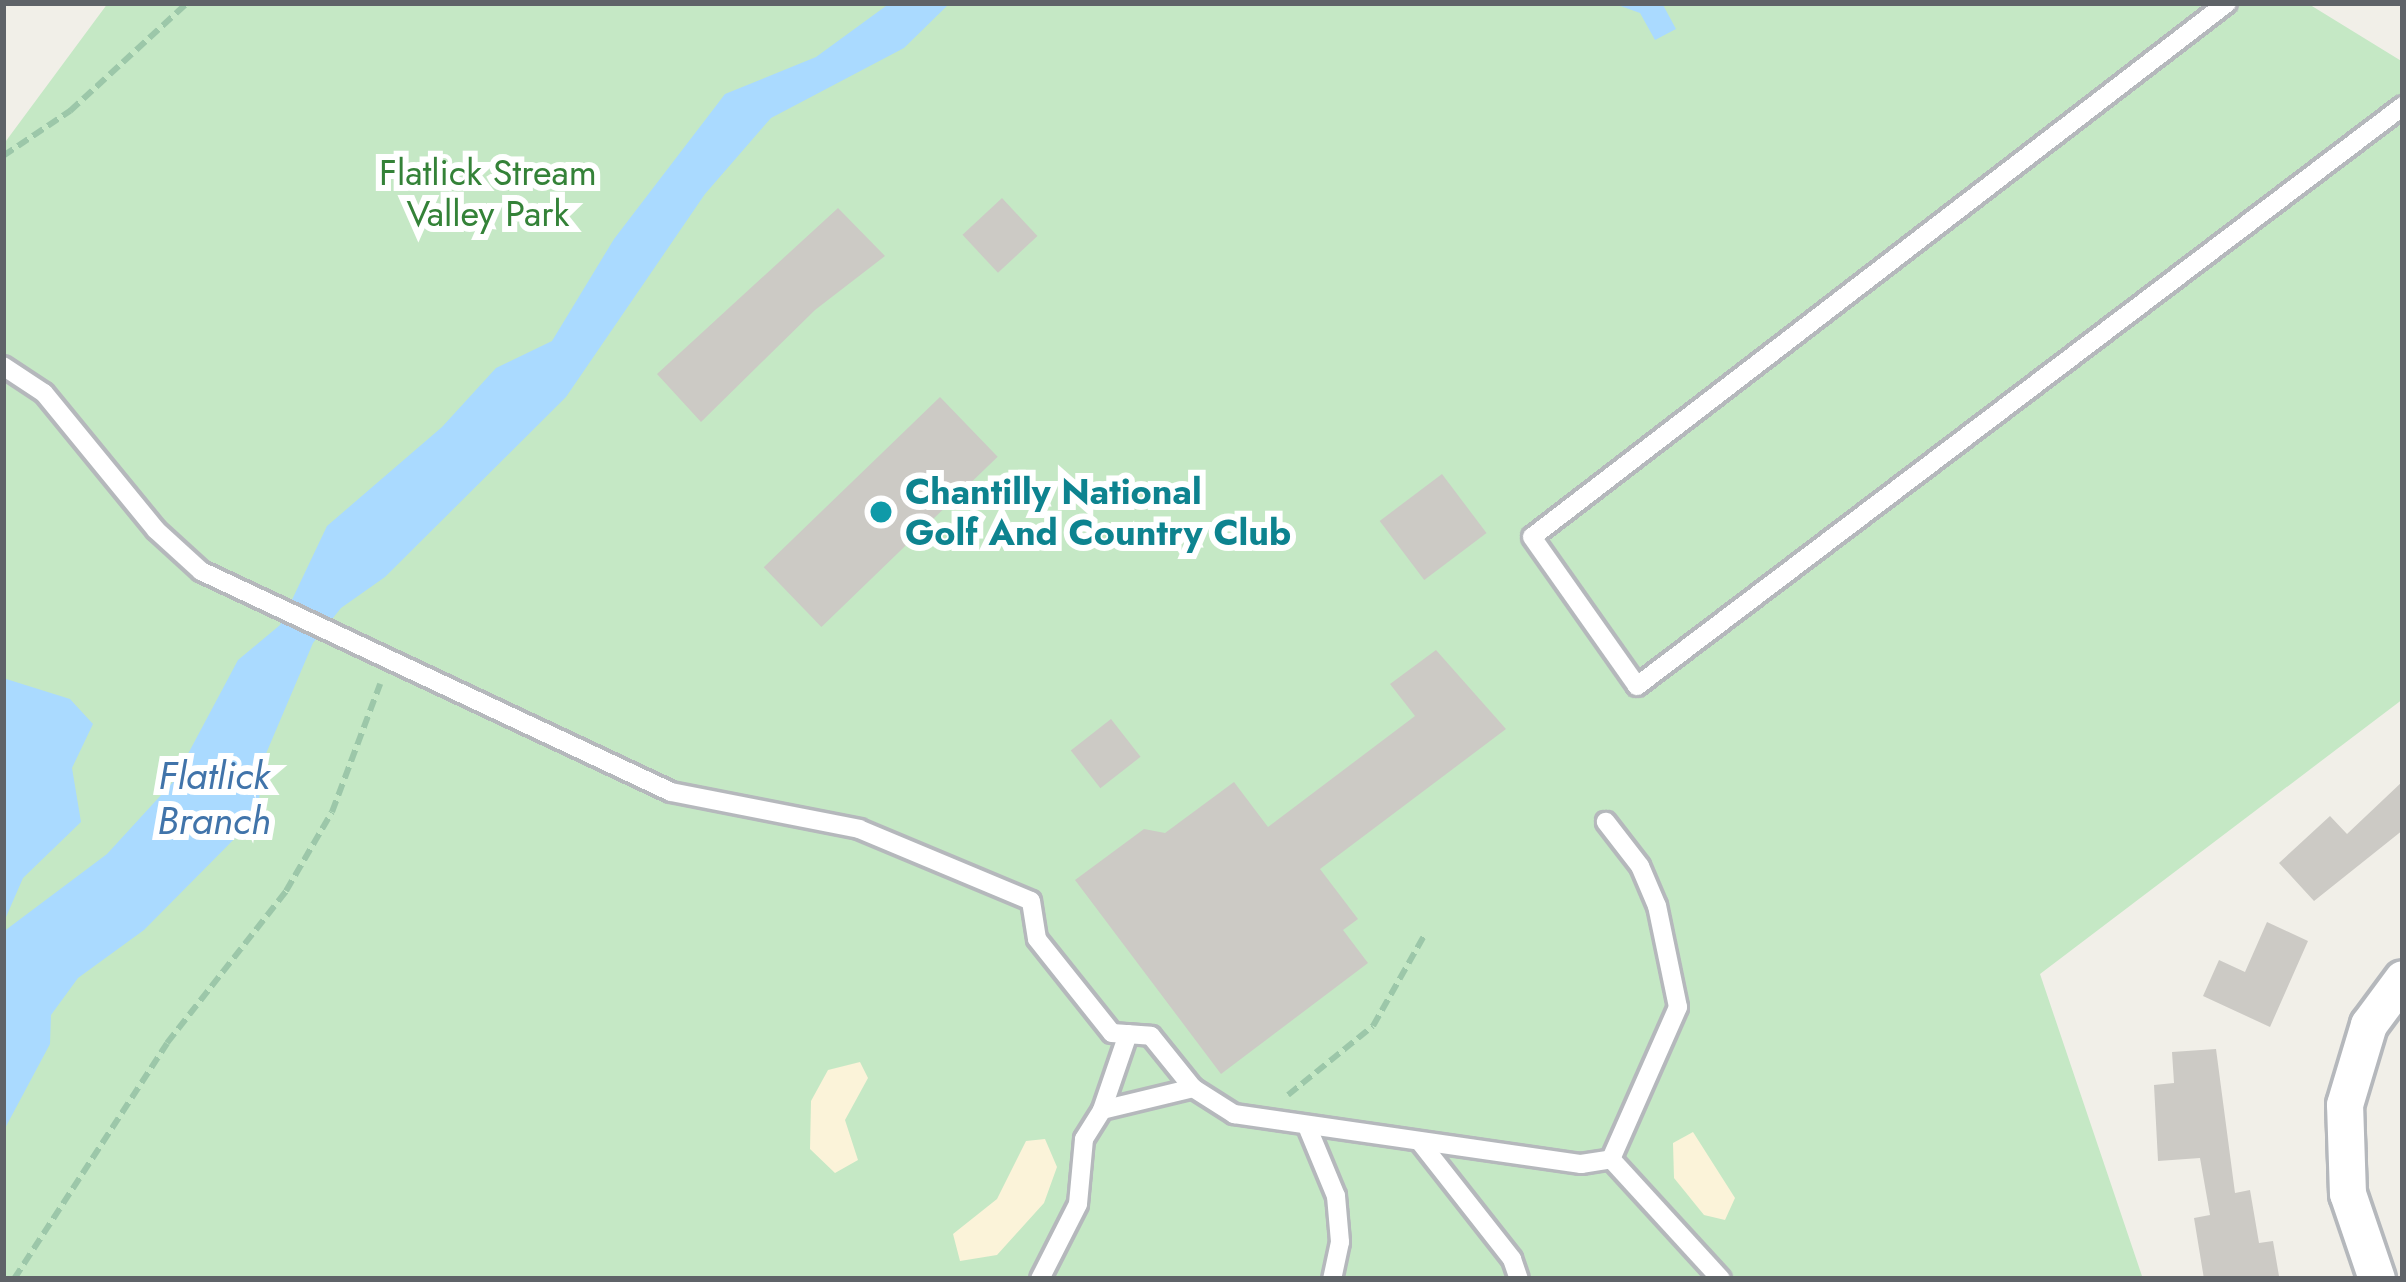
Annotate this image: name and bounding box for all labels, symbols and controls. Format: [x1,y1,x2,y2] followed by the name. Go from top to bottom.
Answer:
[379,150,597,235] park label: Flatlick Stream Valley Park
[905,469,1291,554] place label: Chantilly National Golf And Country Club
[868,499,894,525] marker: Chantilly National Golf And Country Club
[157,754,271,845] water label: Flatlick Branch

